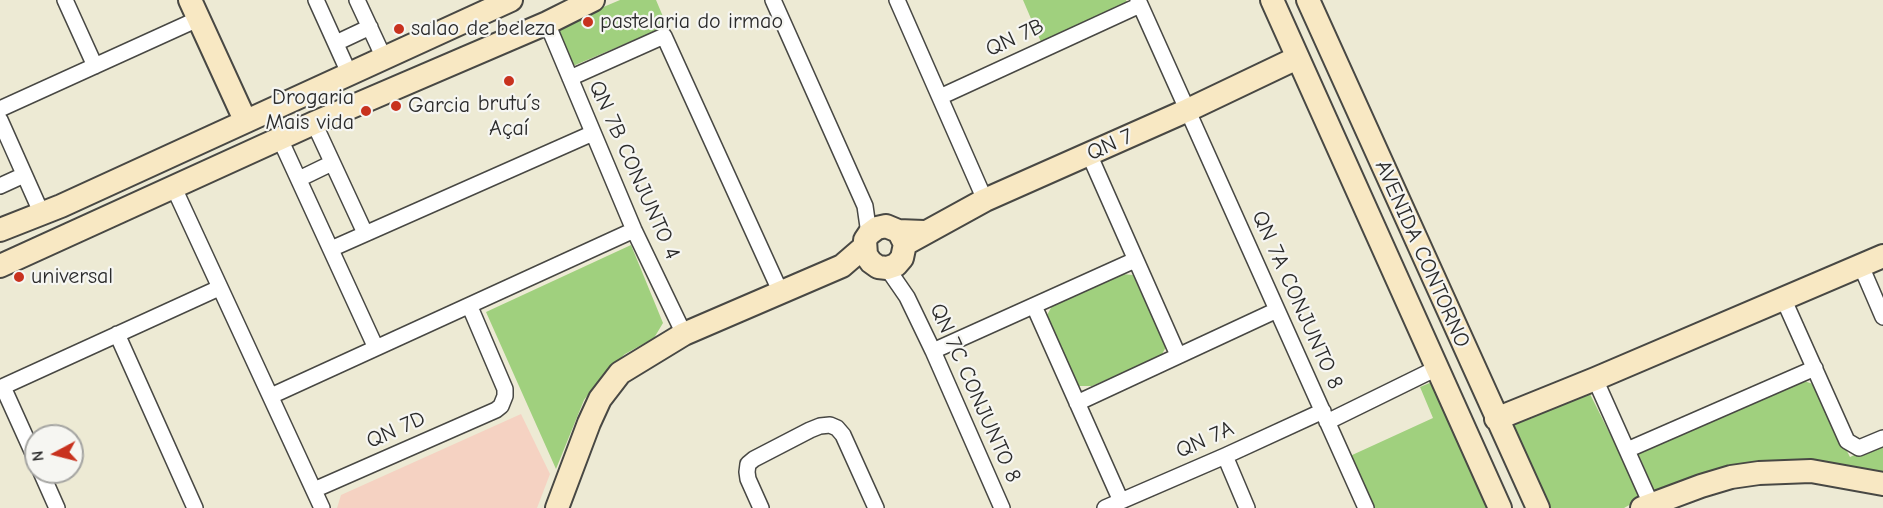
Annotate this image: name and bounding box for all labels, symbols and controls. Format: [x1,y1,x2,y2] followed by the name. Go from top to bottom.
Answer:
[600,9,783,35] place label: pastelaria do irmao
[982,13,1048,63] street label: QN 7B
[581,15,595,29] marker: pastelaria do irmao
[411,16,556,42] place label: salao de beleza
[392,22,406,36] marker: salao de beleza
[502,74,516,88] marker: brutu´s Açaí
[583,76,685,264] street label: QN 7B CONJUNTO 4
[266,85,354,136] place label: Drogaria Mais vida
[478,91,540,142] place label: brutu´s Açaí
[408,93,470,119] place label: Garcia
[389,99,403,113] marker: Garcia
[359,104,373,118] marker: Drogaria Mais vida
[1083,123,1137,167] street label: QN 7
[1369,156,1475,352] street label: AVENIDA CONTORNO
[1246,207,1348,393] street label: QN 7A CONJUNTO 8
[31,264,113,290] place label: universal
[12,270,26,284] marker: universal
[924,299,1026,487] street label: QN 7C CONJUNTO 8
[362,405,430,455] street label: QN 7D
[1172,416,1238,464] street label: QN 7A
[24,424,84,484] north arrow
[29,450,48,462] text: N

